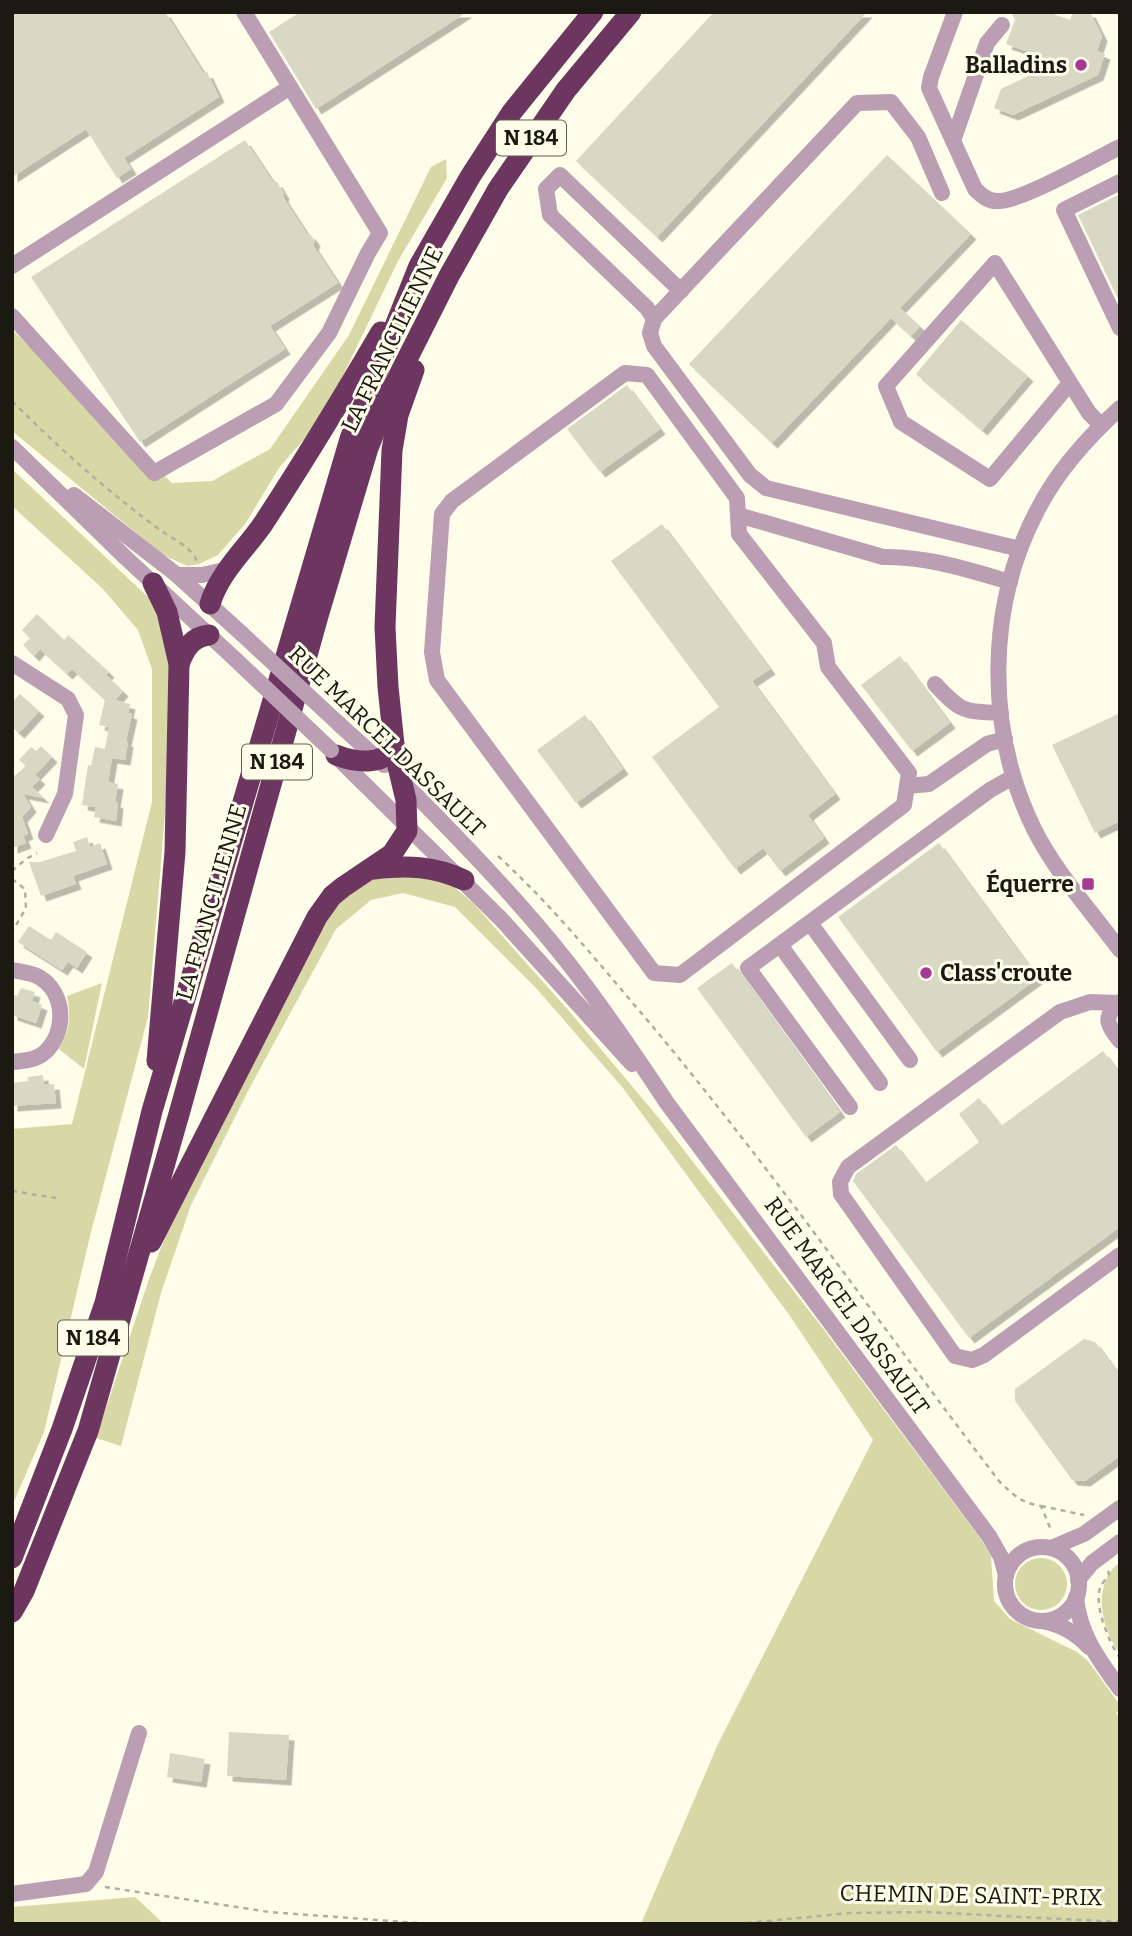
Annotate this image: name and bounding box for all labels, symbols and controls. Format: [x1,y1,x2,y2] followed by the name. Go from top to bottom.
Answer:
[965,51,1067,79] place label: Balladins
[1073,57,1089,73] marker: Balladins
[496,120,566,156] road number: N 184
[335,242,449,436] street label: LA FRANCILIENNE
[283,640,491,842] street label: RUE MARCEL DASSAULT
[242,744,312,780] road number: N 184
[170,801,252,1003] street label: LA FRANCILIENNE
[986,868,1074,898] place label: Équerre
[1080,876,1096,892] marker: Équerre
[940,959,1072,987] place label: Class'croute
[918,965,934,981] marker: Class'croute
[759,1192,935,1420] street label: RUE MARCEL DASSAULT
[58,1320,128,1356] road number: N 184
[839,1879,1103,1911] street label: CHEMIN DE SAINT-PRIX

